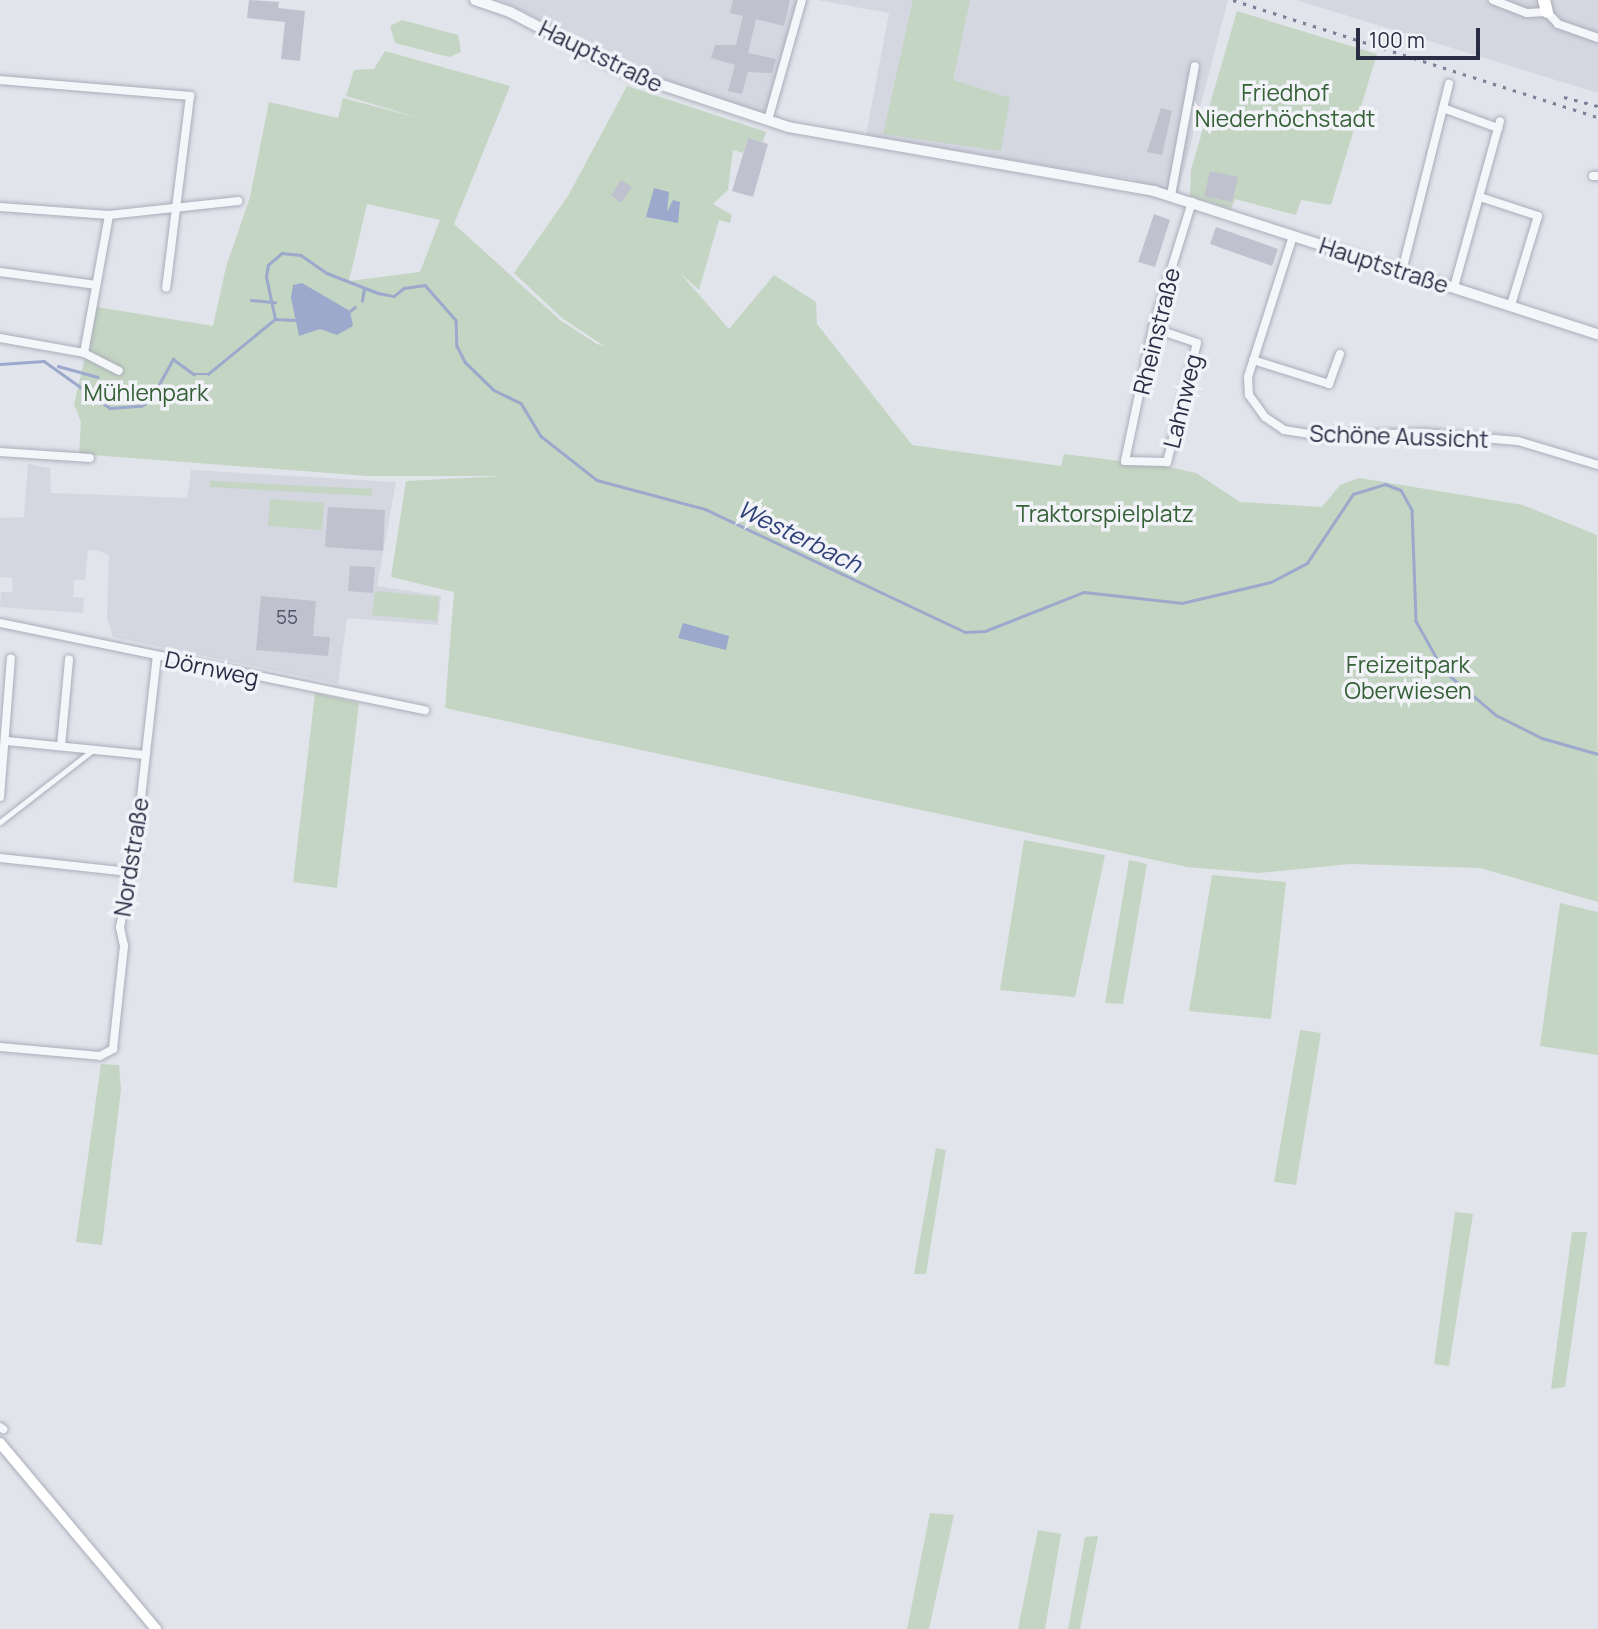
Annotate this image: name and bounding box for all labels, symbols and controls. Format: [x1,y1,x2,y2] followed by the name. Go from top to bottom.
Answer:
[535,14,667,98] street label: Hauptstraße
[1360,14,1484,58] scale bar
[1369,26,1425,54] text: 100 m
[1195,78,1375,132] park label: Friedhof Niederhöchstadt
[1316,231,1452,299] street label: Hauptstraße
[1127,265,1185,397] street label: Rheinstraße
[1157,351,1207,451] street label: Lahnweg
[84,378,208,406] park label: Mühlenpark
[1309,419,1489,453] street label: Schöne Aussicht
[733,494,867,578] water label: Westerbach
[1016,499,1194,527] park label: Traktorspielplatz
[276,607,298,629] house number: 55
[163,645,261,691] street label: Dörnweg
[1344,650,1472,704] park label: Freizeitpark Oberwiesen
[108,796,154,918] street label: Nordstraße

